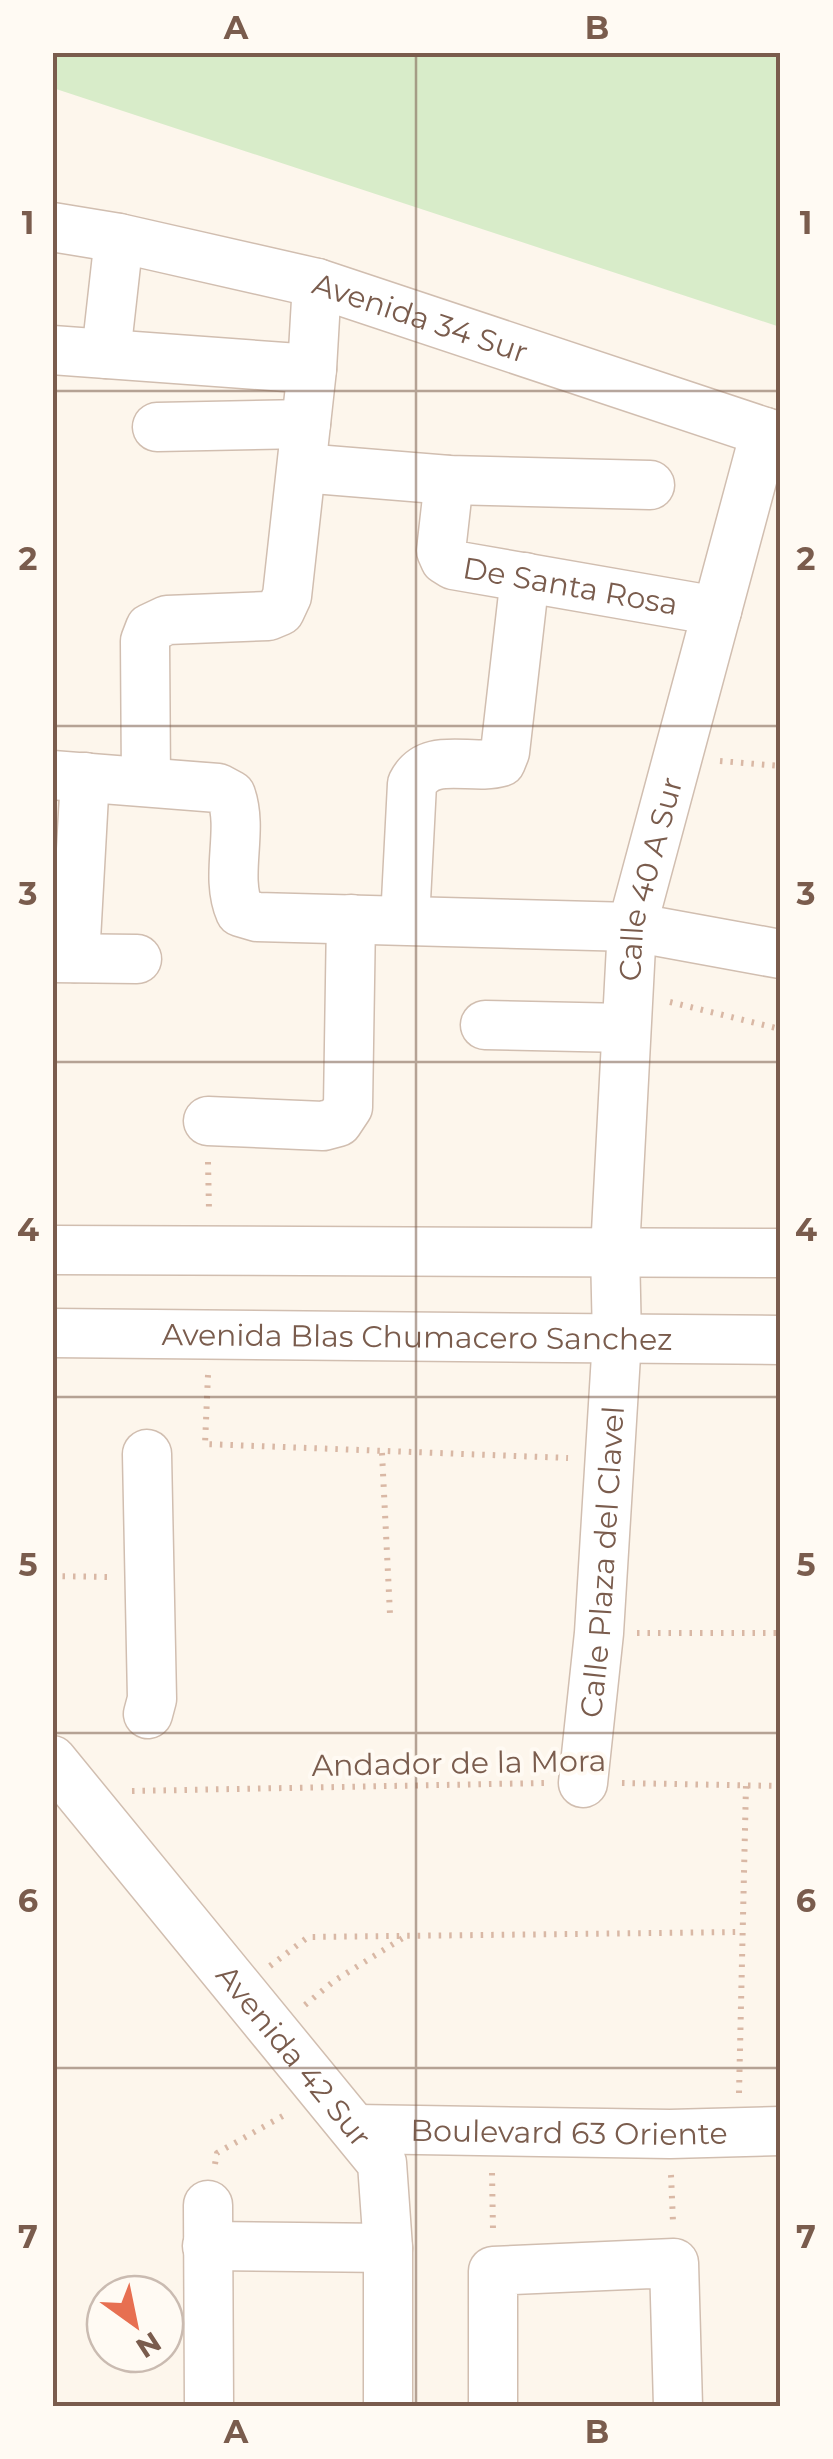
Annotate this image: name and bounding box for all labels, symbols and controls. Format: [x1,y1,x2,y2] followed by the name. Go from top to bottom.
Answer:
[223,8,249,47] text: A
[585,8,609,47] text: B
[22,203,34,242] text: 1
[800,203,812,242] text: 1
[308,264,533,370] street label: Avenida 34 Sur
[19,539,37,578] text: 2
[797,539,815,578] text: 2
[460,549,681,622] street label: De Santa Rosa
[611,773,690,982] street label: Calle 40 A Sur
[18,874,37,913] text: 3
[796,874,815,913] text: 3
[17,1210,39,1249] text: 4
[795,1210,817,1249] text: 4
[161,1316,673,1357] street label: Avenida Blas Chumacero Sanchez
[572,1405,631,1720] street label: Calle Plaza del Clavel
[18,1545,38,1584] text: 5
[796,1545,816,1584] text: 5
[311,1742,607,1784] street label: Andador de la Mora
[18,1881,38,1920] text: 6
[796,1881,816,1920] text: 6
[209,1957,379,2154] street label: Avenida 42 Sur
[410,2111,728,2153] street label: Boulevard 63 Oriente
[18,2217,38,2256] text: 7
[796,2217,816,2256] text: 7
[85,2274,185,2374] north arrow
[130,2325,167,2365] text: N
[223,2412,249,2451] text: A
[585,2412,609,2451] text: B

